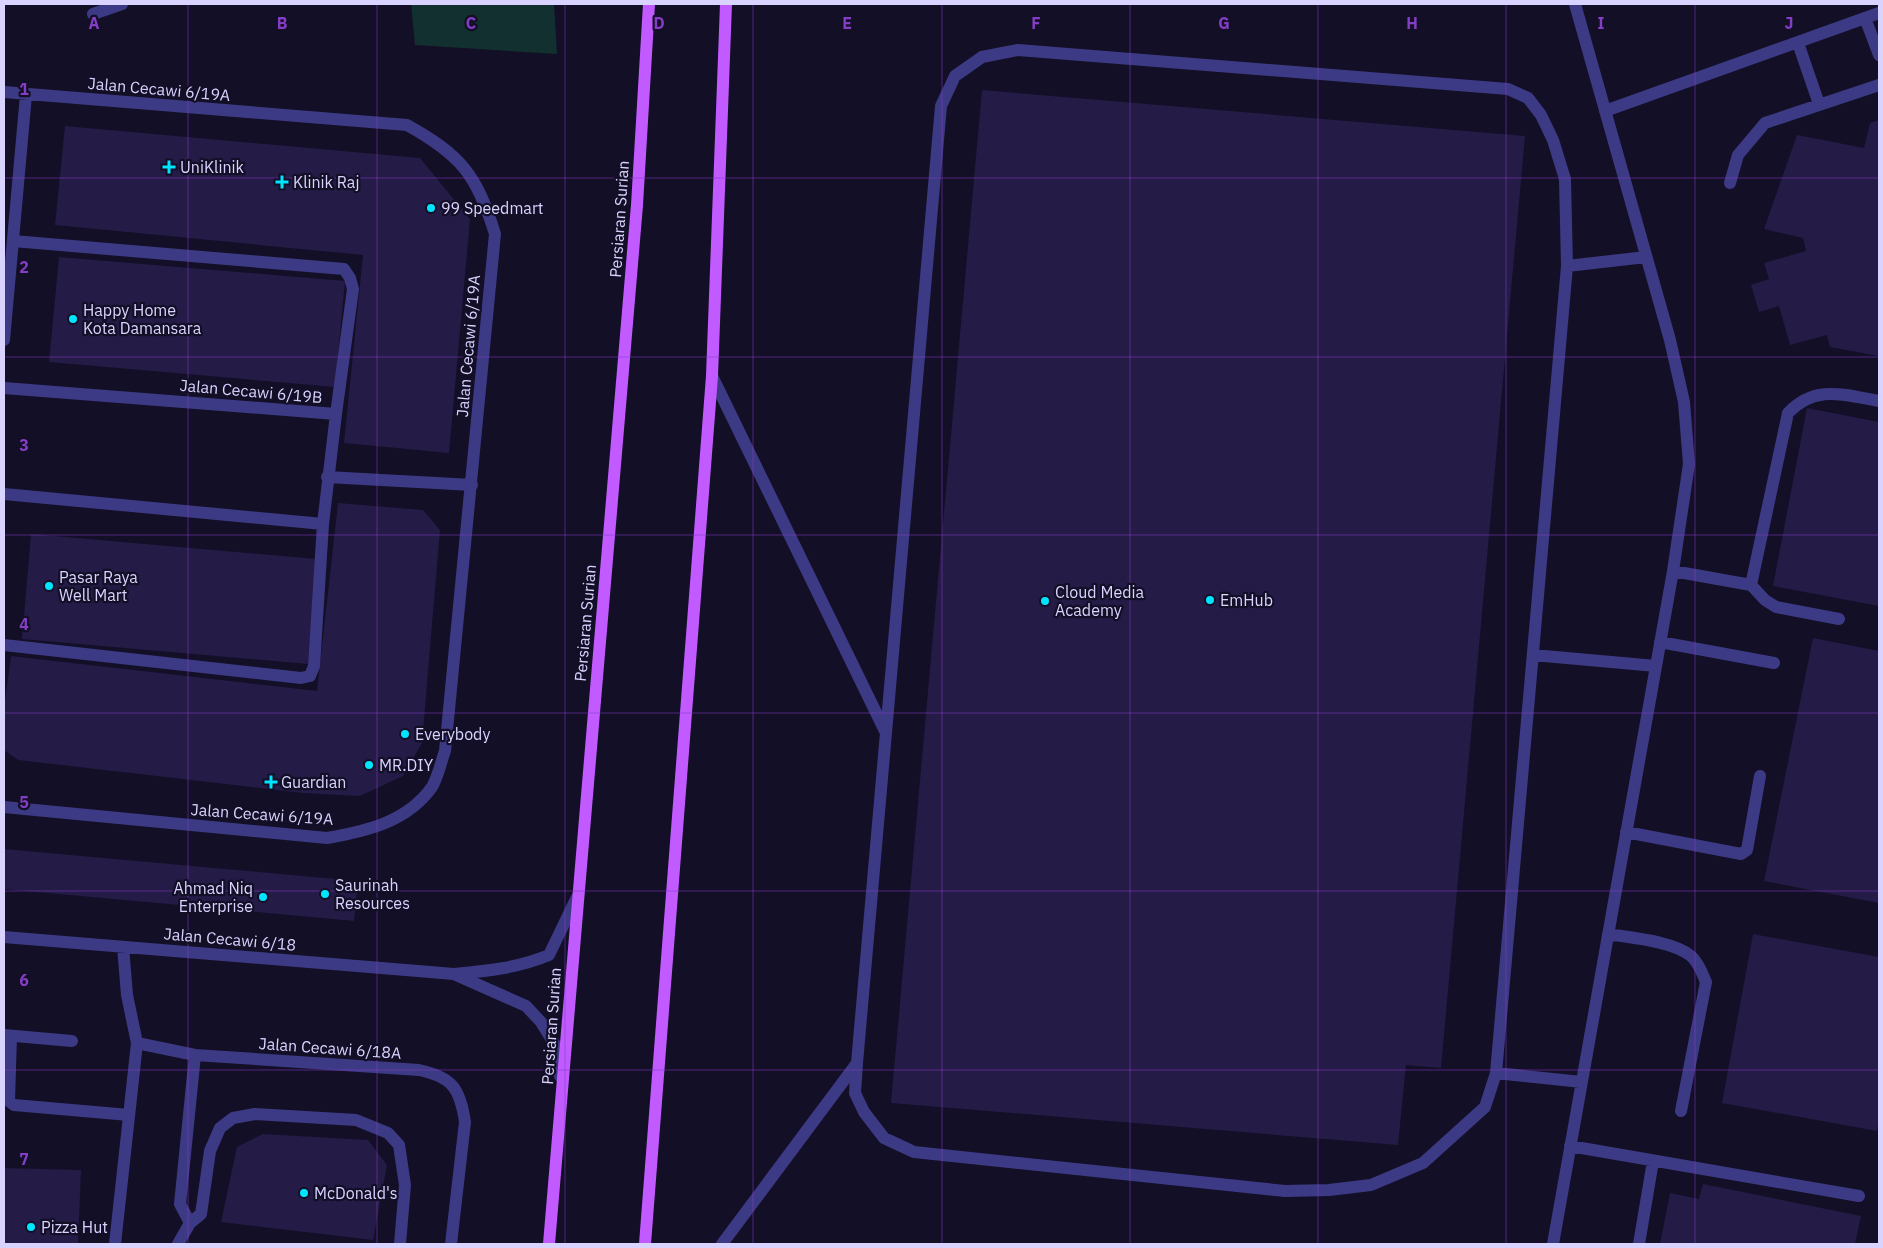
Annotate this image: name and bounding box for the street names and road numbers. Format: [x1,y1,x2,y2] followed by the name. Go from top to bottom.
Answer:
[87,73,231,105] street label: Jalan Cecawi 6/19A
[605,160,633,278] street label: Persiaran Surian
[452,274,484,418] street label: Jalan Cecawi 6/19A
[179,375,323,407] street label: Jalan Cecawi 6/19B
[570,564,600,682] street label: Persiaran Surian
[190,799,334,829] street label: Jalan Cecawi 6/19A
[163,923,297,955] street label: Jalan Cecawi 6/18
[537,967,565,1085] street label: Persiaran Surian
[258,1033,402,1063] street label: Jalan Cecawi 6/18A

